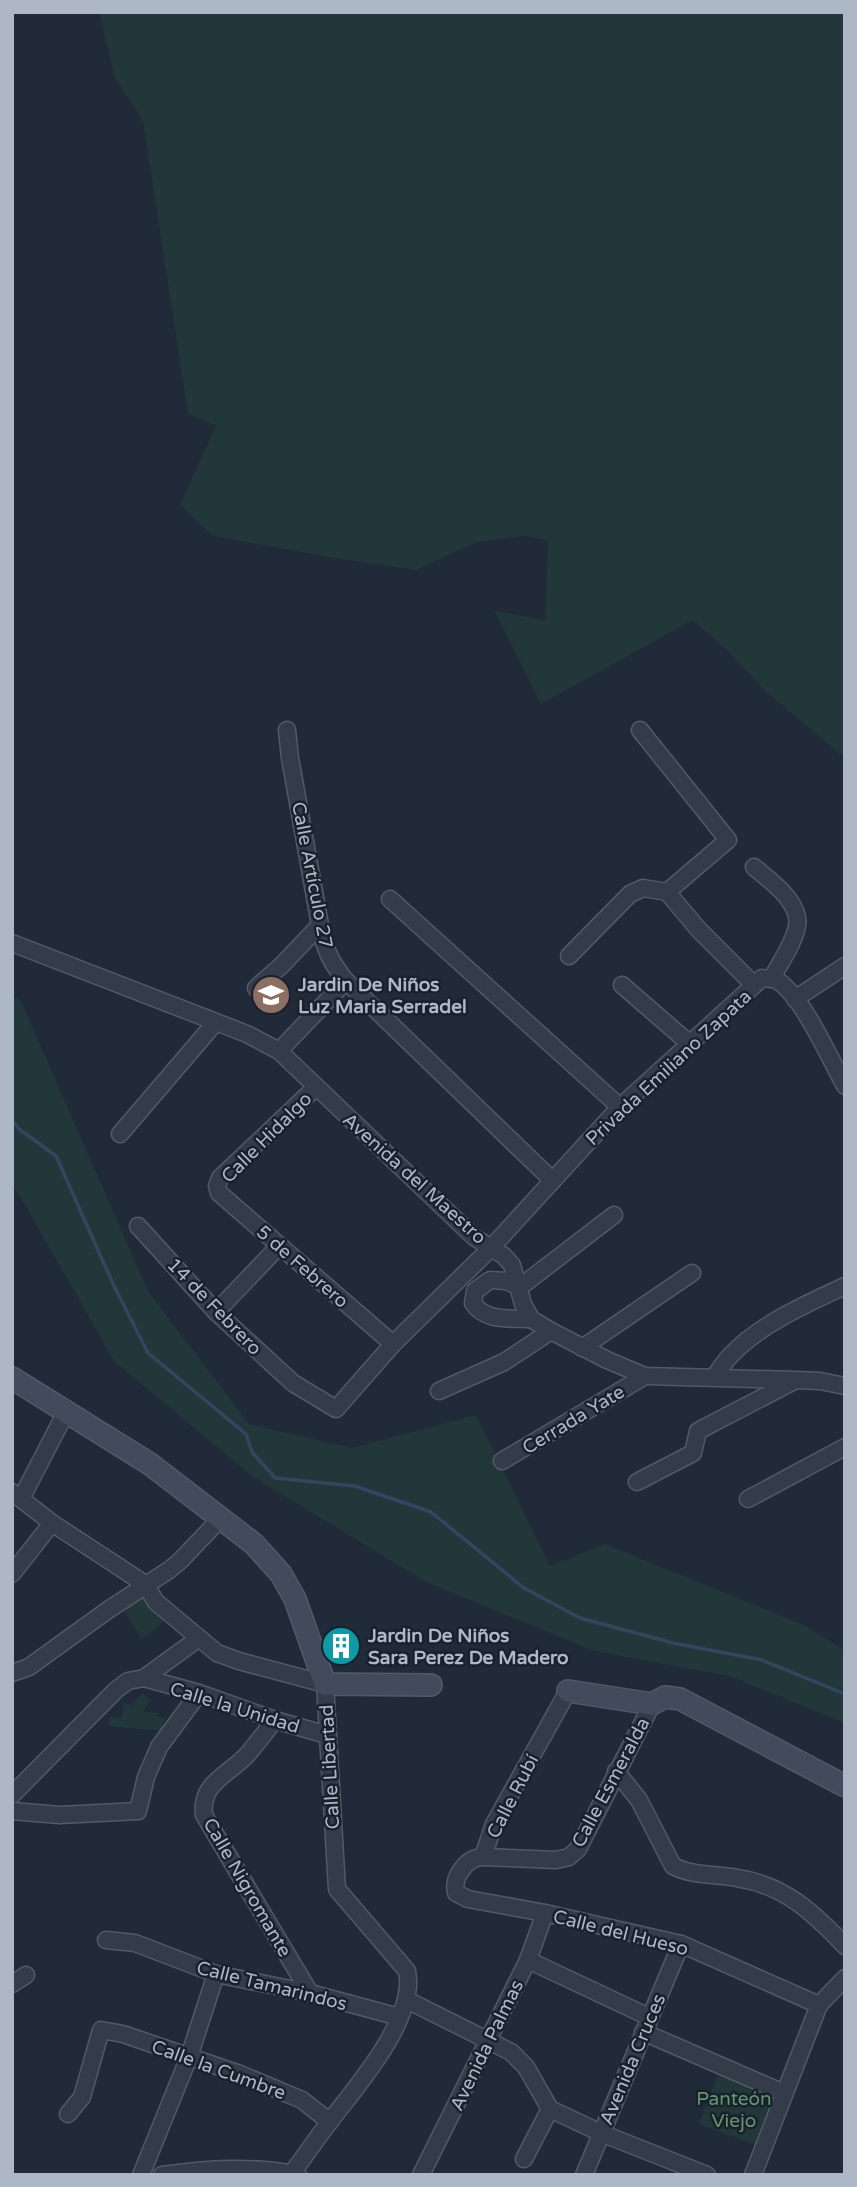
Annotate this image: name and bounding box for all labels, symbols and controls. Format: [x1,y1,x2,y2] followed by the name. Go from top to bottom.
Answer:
[287,800,337,950] street label: Calle Artículo 27
[250,974,292,1016] school or university icon: Jardin De Niños Luz Maria Serradel
[297,974,467,1018] place label: Jardin De Niños Luz Maria Serradel
[581,985,756,1150] street label: Privada Emiliano Zapata
[217,1088,317,1188] street label: Calle Hidalgo
[338,1109,490,1249] street label: Avenida del Maestro
[252,1221,353,1313] street label: 5 de Febrero
[162,1254,266,1360] street label: 14 de Febrero
[518,1381,629,1459] street label: Cerrada Yate
[320,1625,362,1667] building icon: Jardin De Niños Sara Perez De Madero
[367,1625,569,1669] place label: Jardin De Niños Sara Perez De Madero
[167,1678,302,1738] street label: Calle la Unidad
[316,1704,344,1830] street label: Calle Libertad
[567,1714,654,1851] street label: Calle Esmeralda
[482,1751,543,1842] street label: Calle Rubí
[198,1814,296,1961] street label: Calle Nigromante
[551,1906,691,1960] street label: Calle del Hueso
[194,1957,349,2015] street label: Calle Tamarindos
[446,1976,528,2115] street label: Avenida Palmas
[595,1991,670,2128] street label: Avenida Cruces
[149,2035,289,2104] street label: Calle la Cumbre
[696,2088,772,2132] park label: Panteón Viejo

